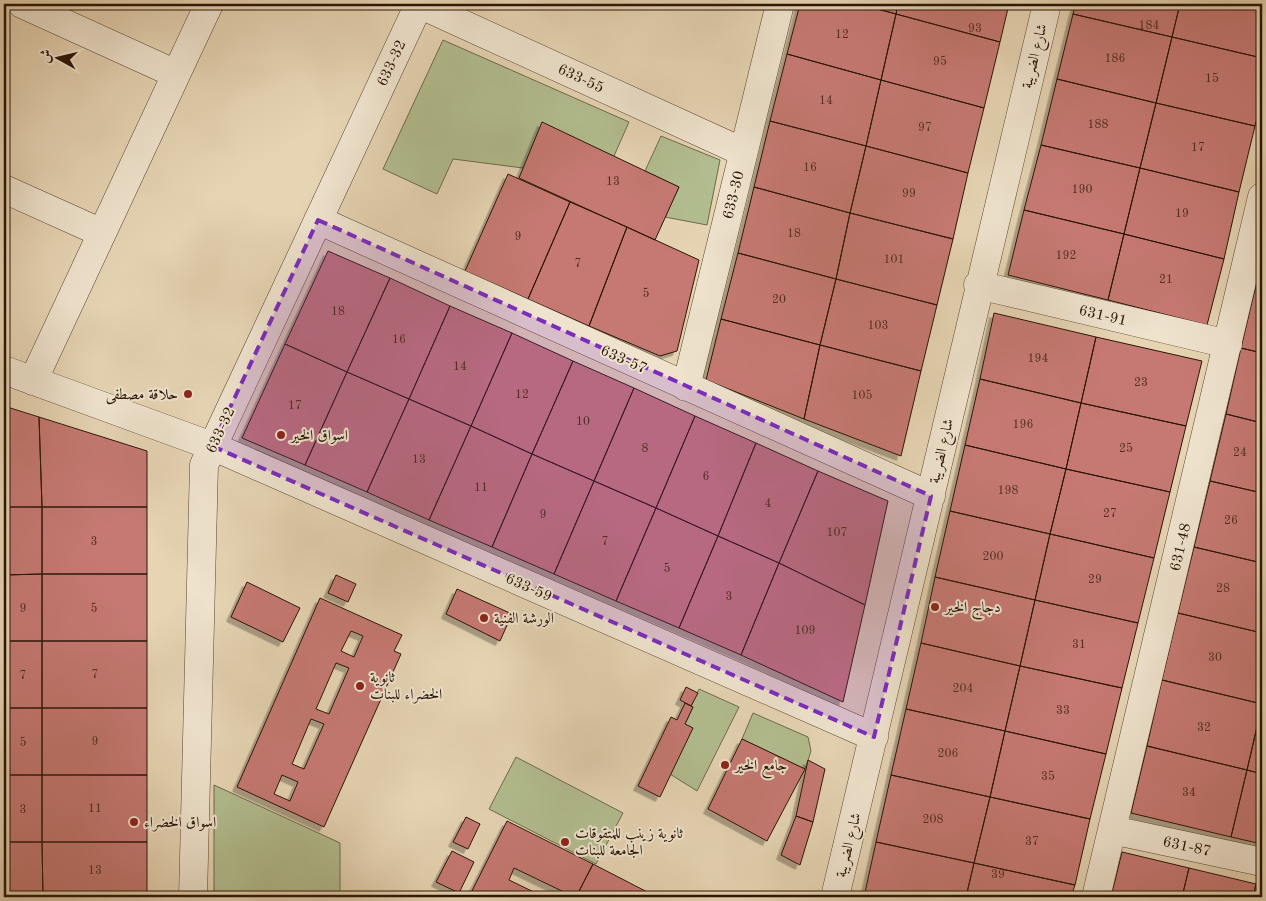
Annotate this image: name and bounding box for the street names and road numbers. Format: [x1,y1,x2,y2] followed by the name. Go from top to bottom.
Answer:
[1020,23,1055,91] street label: شارع الضريبة
[375,38,410,89] street label: 633-32
[555,62,606,97] street label: 633-55
[721,170,748,221] street label: 633-30
[1077,304,1128,329] street label: 631-91
[598,344,649,377] street label: 633-57
[204,405,239,456] street label: 633-32
[928,418,961,486] street label: شارع الضريبة
[1169,522,1194,573] street label: 631-48
[503,572,554,605] street label: 633-59
[834,812,869,880] street label: شارع الضريبة
[1161,835,1212,860] street label: 631-87

